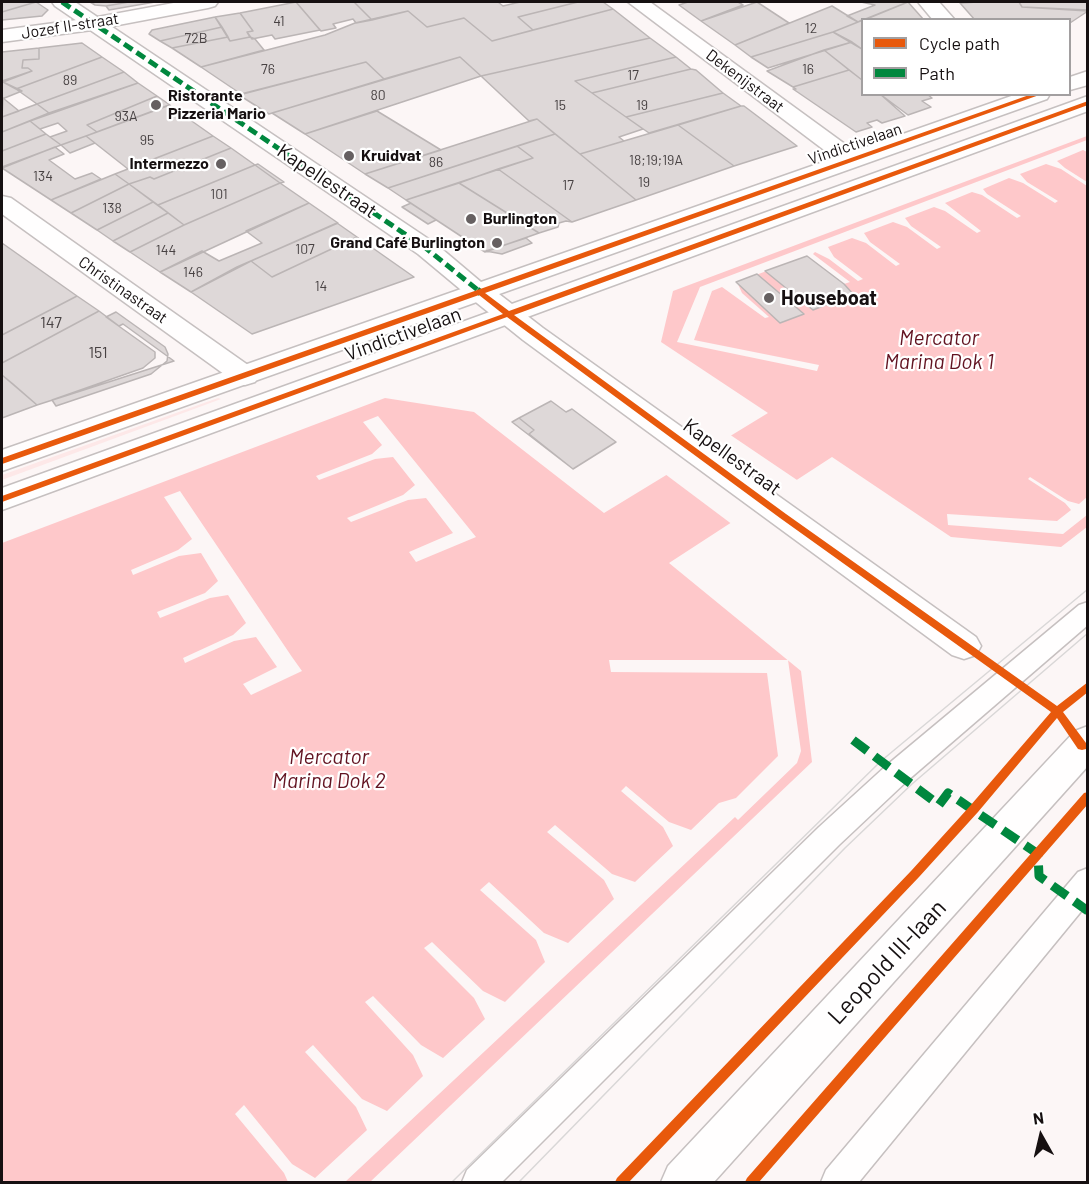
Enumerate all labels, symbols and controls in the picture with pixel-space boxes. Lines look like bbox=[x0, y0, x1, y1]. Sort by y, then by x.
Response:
street label: Jozef II-straat bbox=[20, 9, 120, 43]
house number: 41 bbox=[273, 13, 285, 29]
legend bbox=[861, 18, 1071, 96]
house number: 12 bbox=[805, 20, 817, 36]
house number: 72B bbox=[185, 30, 207, 46]
text: Cycle path bbox=[919, 32, 1000, 54]
street label: Dekenijstraat bbox=[702, 45, 788, 117]
house number: 76 bbox=[261, 61, 275, 77]
house number: 16 bbox=[802, 61, 814, 77]
text: Path bbox=[919, 62, 955, 84]
house number: 17 bbox=[627, 67, 639, 83]
house number: 89 bbox=[63, 72, 77, 88]
place label: Ristorante Pizzeria Mario bbox=[168, 86, 266, 124]
house number: 80 bbox=[370, 87, 386, 103]
house number: 15 bbox=[554, 97, 566, 113]
house number: 19 bbox=[636, 97, 648, 113]
marker: Ristorante Pizzeria Mario bbox=[149, 98, 163, 112]
house number: 93A bbox=[114, 108, 138, 124]
street label: Vindictivelaan bbox=[806, 119, 904, 169]
house number: 95 bbox=[140, 132, 154, 148]
street label: Kapellestraat bbox=[272, 139, 382, 223]
place label: Kruidvat bbox=[361, 146, 421, 166]
marker: Kruidvat bbox=[342, 149, 356, 163]
house number: 18;19;19A bbox=[629, 152, 683, 168]
place label: Intermezzo bbox=[130, 154, 209, 174]
house number: 86 bbox=[429, 154, 443, 170]
marker: Intermezzo bbox=[214, 157, 228, 171]
house number: 134 bbox=[33, 168, 53, 184]
house number: 19 bbox=[638, 174, 650, 190]
house number: 17 bbox=[562, 177, 574, 193]
house number: 101 bbox=[210, 186, 228, 202]
house number: 138 bbox=[102, 200, 122, 216]
place label: Burlington bbox=[483, 209, 557, 229]
marker: Burlington bbox=[464, 212, 478, 226]
place label: Grand Café Burlington bbox=[330, 233, 485, 253]
marker: Grand Café Burlington bbox=[490, 236, 504, 250]
house number: 107 bbox=[295, 241, 315, 257]
house number: 144 bbox=[156, 242, 176, 258]
street label: Christinastraat bbox=[75, 252, 171, 328]
house number: 146 bbox=[183, 264, 203, 280]
house number: 14 bbox=[315, 278, 327, 294]
place label: Houseboat bbox=[781, 286, 877, 310]
marker: Houseboat bbox=[762, 291, 776, 305]
street label: Vindictivelaan bbox=[342, 302, 464, 366]
house number: 147 bbox=[40, 313, 62, 333]
water label: Mercator Marina Dok 1 bbox=[884, 325, 994, 375]
house number: 151 bbox=[89, 343, 107, 363]
street label: Kapellestraat bbox=[678, 413, 786, 501]
water label: Mercator Marina Dok 2 bbox=[272, 744, 386, 794]
street label: Leopold III-laan bbox=[822, 894, 952, 1030]
north arrow bbox=[1011, 1106, 1071, 1166]
text: N bbox=[1032, 1108, 1045, 1128]

